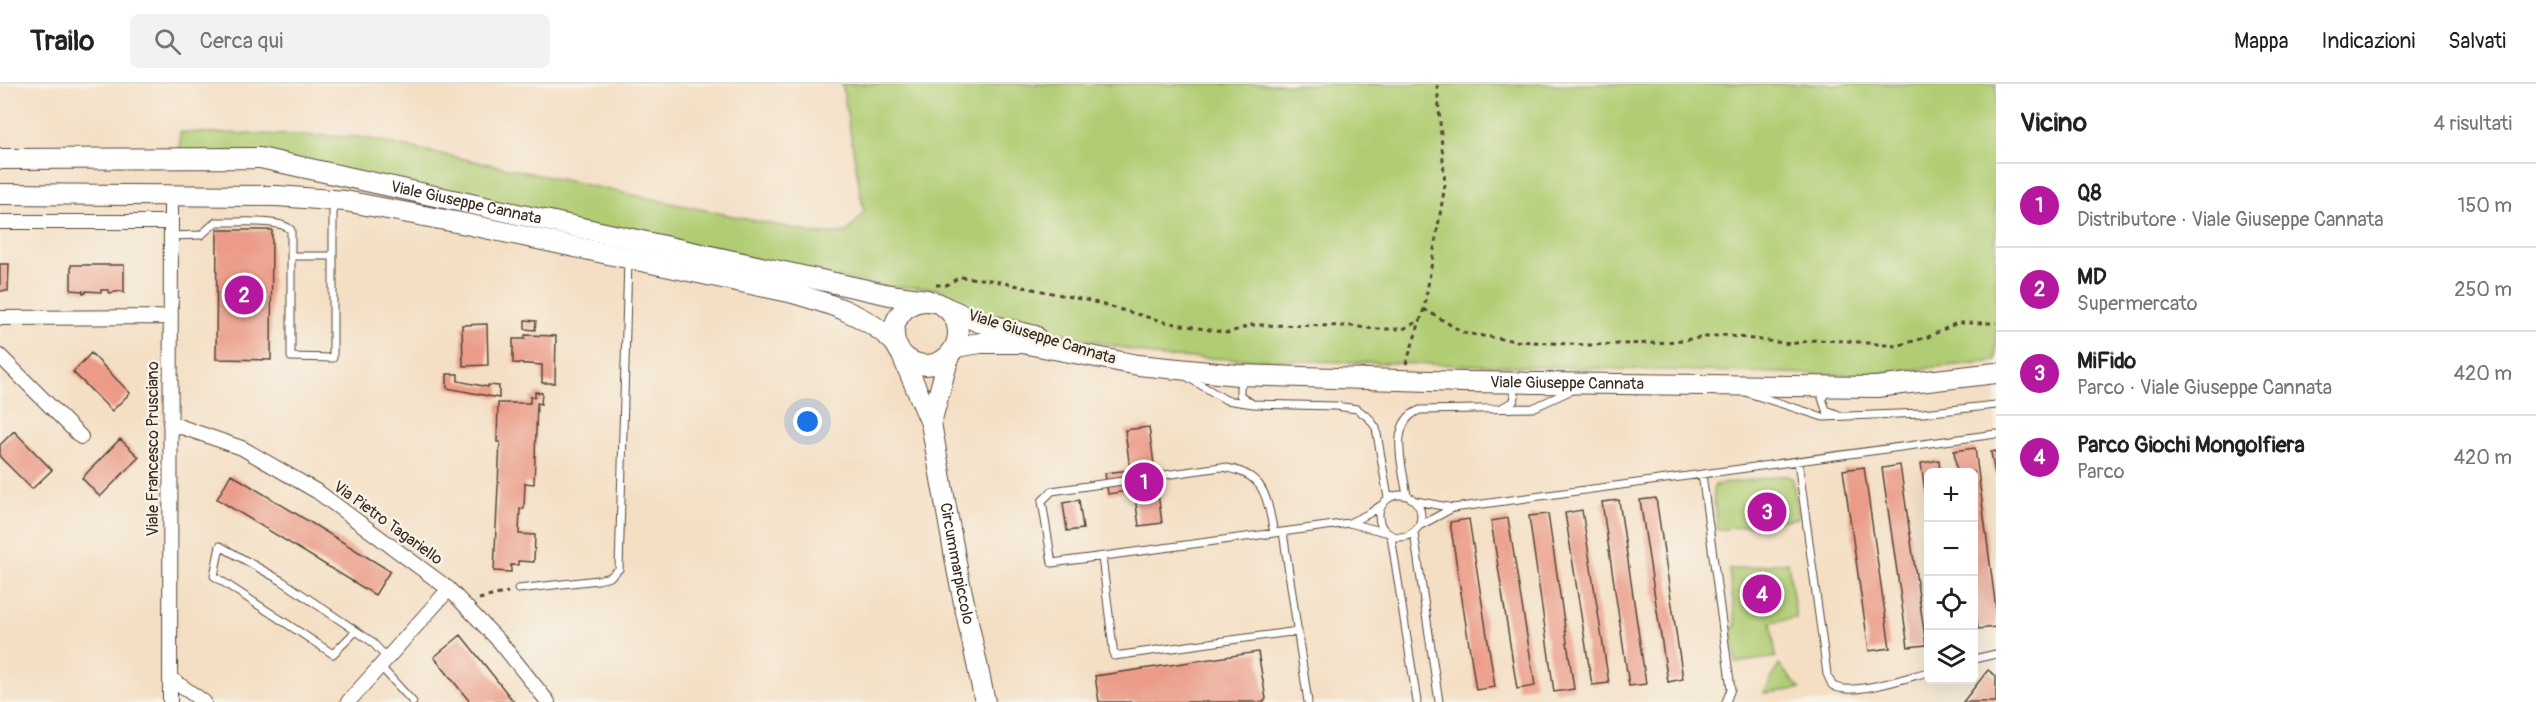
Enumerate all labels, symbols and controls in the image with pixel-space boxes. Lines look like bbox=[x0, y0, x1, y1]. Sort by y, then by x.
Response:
search box bbox=[130, 14, 550, 68]
text: Trailo bbox=[30, 24, 94, 59]
icon: search bbox=[151, 25, 184, 58]
text: Cerca qui bbox=[199, 27, 283, 55]
text: Mappa bbox=[2234, 28, 2289, 55]
text: Indicazioni bbox=[2322, 28, 2415, 55]
text: Salvati bbox=[2448, 28, 2506, 55]
text: Vicino bbox=[2020, 107, 2087, 139]
text: 4 risultati bbox=[2434, 111, 2512, 136]
street label: Viale Giuseppe Cannata bbox=[389, 177, 544, 229]
text: Q8 bbox=[2077, 179, 2102, 207]
text: 1 bbox=[2036, 193, 2043, 218]
text: 150 m bbox=[2458, 193, 2512, 218]
text: Distributore · Viale Giuseppe Cannata bbox=[2077, 207, 2384, 232]
text: MD bbox=[2077, 263, 2107, 291]
pin: 2 bbox=[224, 272, 264, 318]
text: 2 bbox=[2034, 277, 2045, 302]
text: 250 m bbox=[2454, 277, 2512, 302]
text: Supermercato bbox=[2077, 291, 2198, 316]
street label: Viale Giuseppe Cannata bbox=[966, 305, 1118, 369]
text: MiFido bbox=[2077, 347, 2136, 375]
street label: Viale Francesco Prusciano bbox=[143, 361, 163, 537]
text: 3 bbox=[2034, 361, 2045, 386]
text: 420 m bbox=[2453, 361, 2512, 386]
street label: Viale Giuseppe Cannata bbox=[1490, 372, 1644, 394]
text: Parco · Viale Giuseppe Cannata bbox=[2077, 375, 2332, 400]
your location bbox=[793, 407, 822, 436]
text: Parco Giochi Mongolfiera bbox=[2077, 431, 2305, 459]
text: 4 bbox=[2034, 445, 2045, 470]
text: 420 m bbox=[2453, 445, 2512, 470]
text: Parco bbox=[2077, 459, 2125, 484]
pin: 1 bbox=[1124, 460, 1164, 504]
map controls bbox=[1924, 468, 1978, 684]
button: + bbox=[1924, 468, 1978, 522]
street label: Via Pietro Tagariello bbox=[329, 477, 447, 570]
pin: 3 bbox=[1748, 490, 1786, 534]
street label: Circummarpiccolo bbox=[935, 501, 978, 627]
button: − bbox=[1924, 522, 1978, 576]
pin: 4 bbox=[1742, 572, 1782, 616]
button: locate bbox=[1924, 576, 1978, 630]
button: layers bbox=[1924, 630, 1978, 684]

